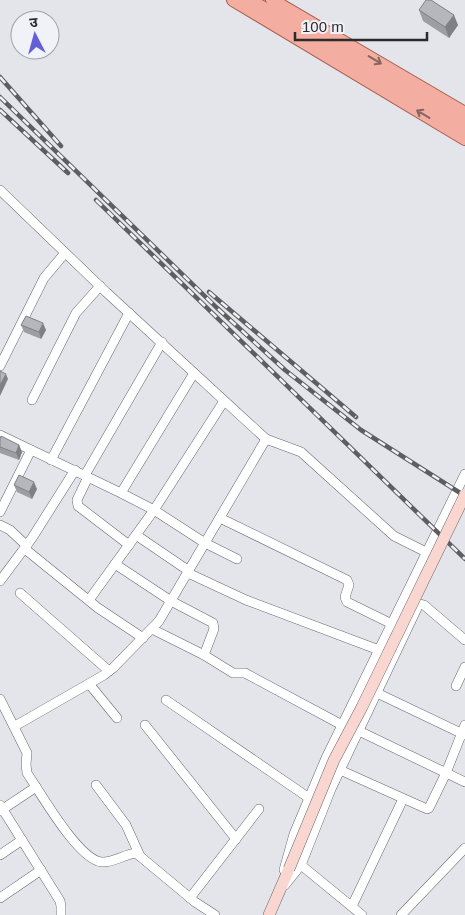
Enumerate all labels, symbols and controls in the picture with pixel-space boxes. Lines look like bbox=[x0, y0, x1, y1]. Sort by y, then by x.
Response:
north arrow bbox=[10, 10, 60, 60]
scale bar bbox=[295, 10, 428, 42]
text: उ bbox=[29, 14, 39, 30]
text: 100 m bbox=[302, 18, 344, 35]
one-way arrow bbox=[367, 55, 381, 65]
one-way arrow bbox=[417, 108, 431, 118]

